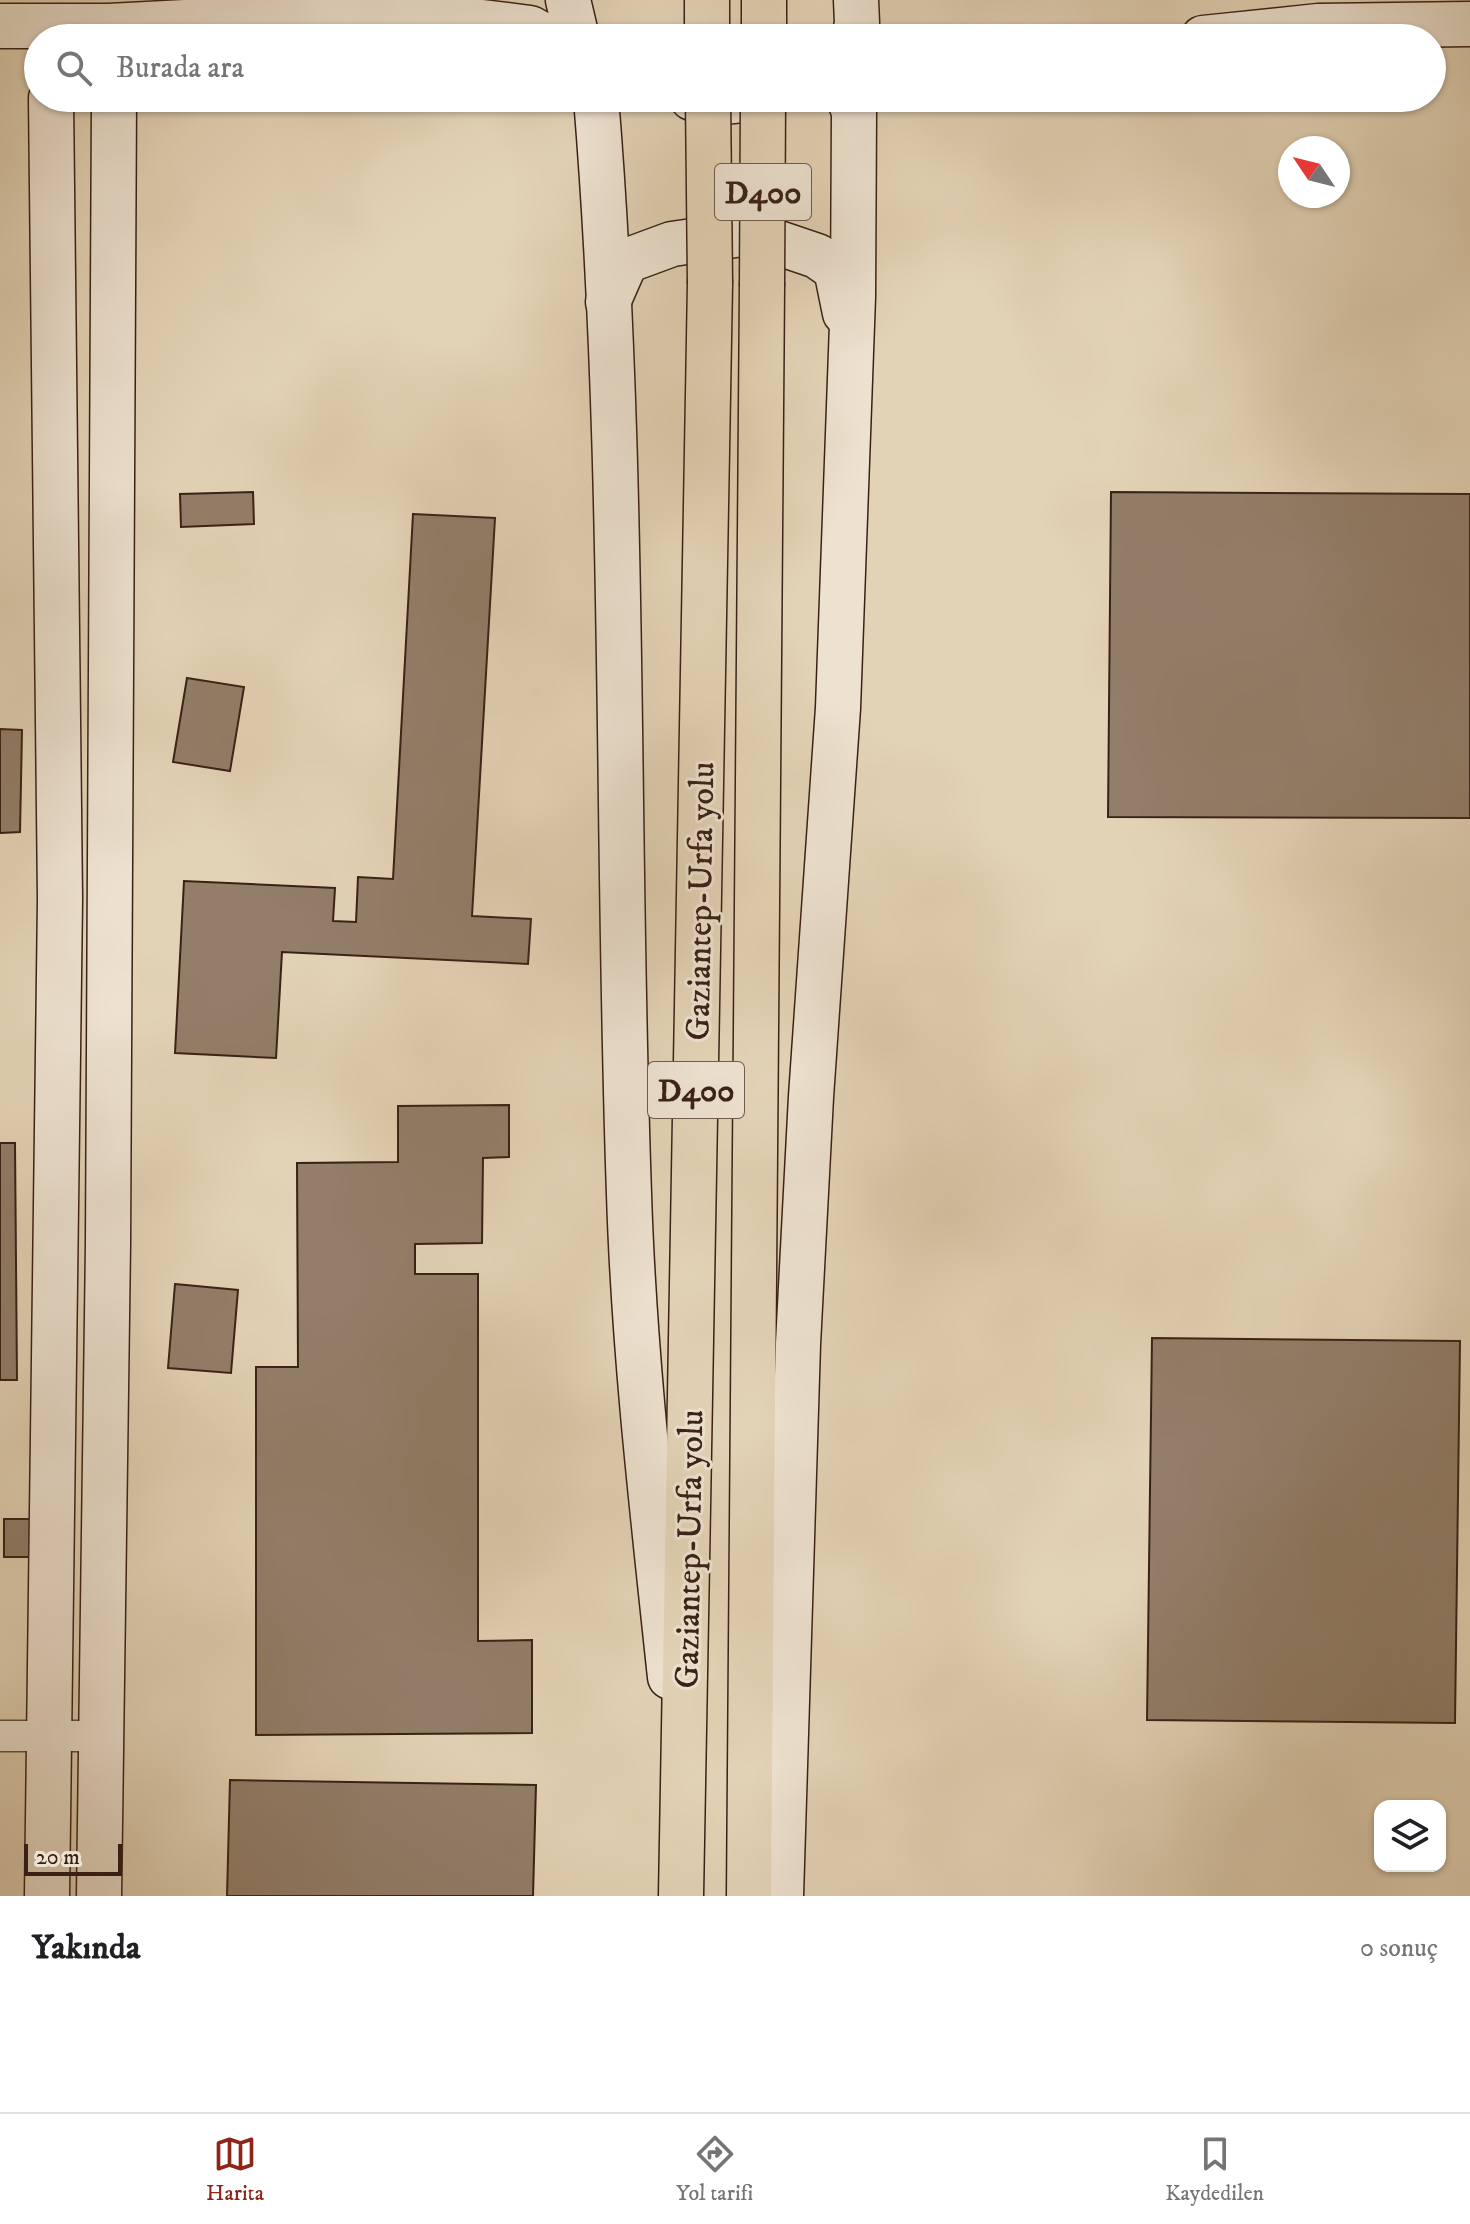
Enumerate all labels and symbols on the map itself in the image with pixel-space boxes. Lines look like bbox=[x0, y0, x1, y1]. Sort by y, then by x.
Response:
north arrow bbox=[1278, 136, 1350, 208]
road number: D400 bbox=[715, 164, 811, 220]
street label: Gaziantep-Urfa yolu bbox=[678, 761, 724, 1041]
road number: D400 bbox=[648, 1062, 744, 1118]
street label: Gaziantep-Urfa yolu bbox=[667, 1409, 713, 1689]
scale bar bbox=[24, 1840, 122, 1876]

